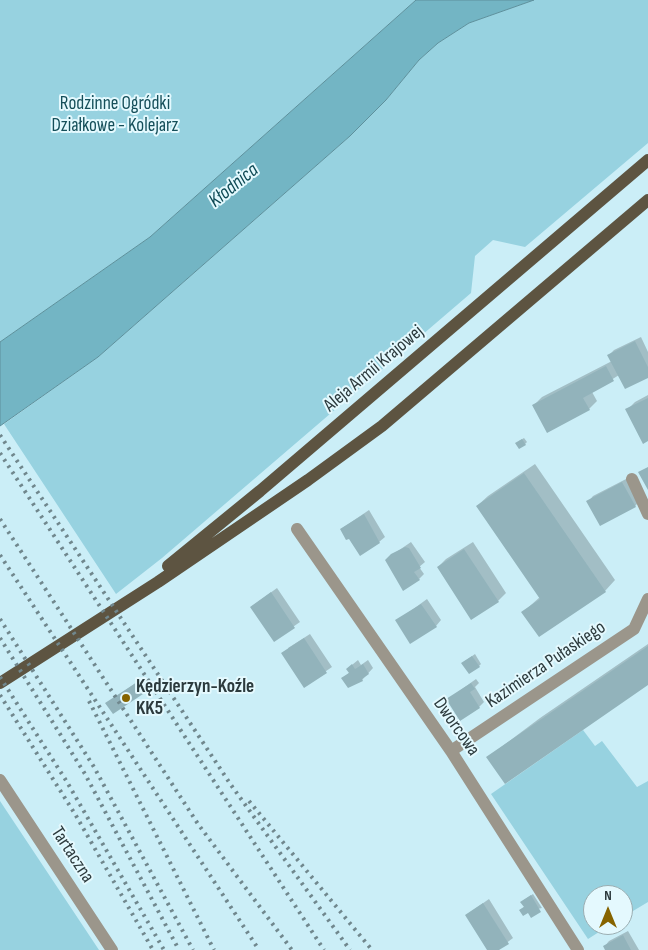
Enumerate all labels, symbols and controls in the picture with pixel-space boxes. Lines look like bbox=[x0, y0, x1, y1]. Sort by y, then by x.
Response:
park label: Rodzinne Ogródki Działkowe - Kolejarz bbox=[52, 93, 178, 137]
water label: Kłodnica bbox=[204, 159, 264, 213]
street label: Aleja Armii Krajowej bbox=[319, 321, 429, 417]
street label: Kazimierza Pułaskiego bbox=[482, 617, 610, 713]
place label: Kędzierzyn-Koźle KK5 bbox=[136, 676, 254, 720]
marker: Kędzierzyn-Koźle KK5 bbox=[120, 692, 132, 704]
street label: Dworcowa bbox=[428, 693, 484, 761]
street label: Tartaczna bbox=[45, 823, 99, 887]
north arrow bbox=[583, 885, 633, 935]
text: N bbox=[604, 887, 612, 904]

